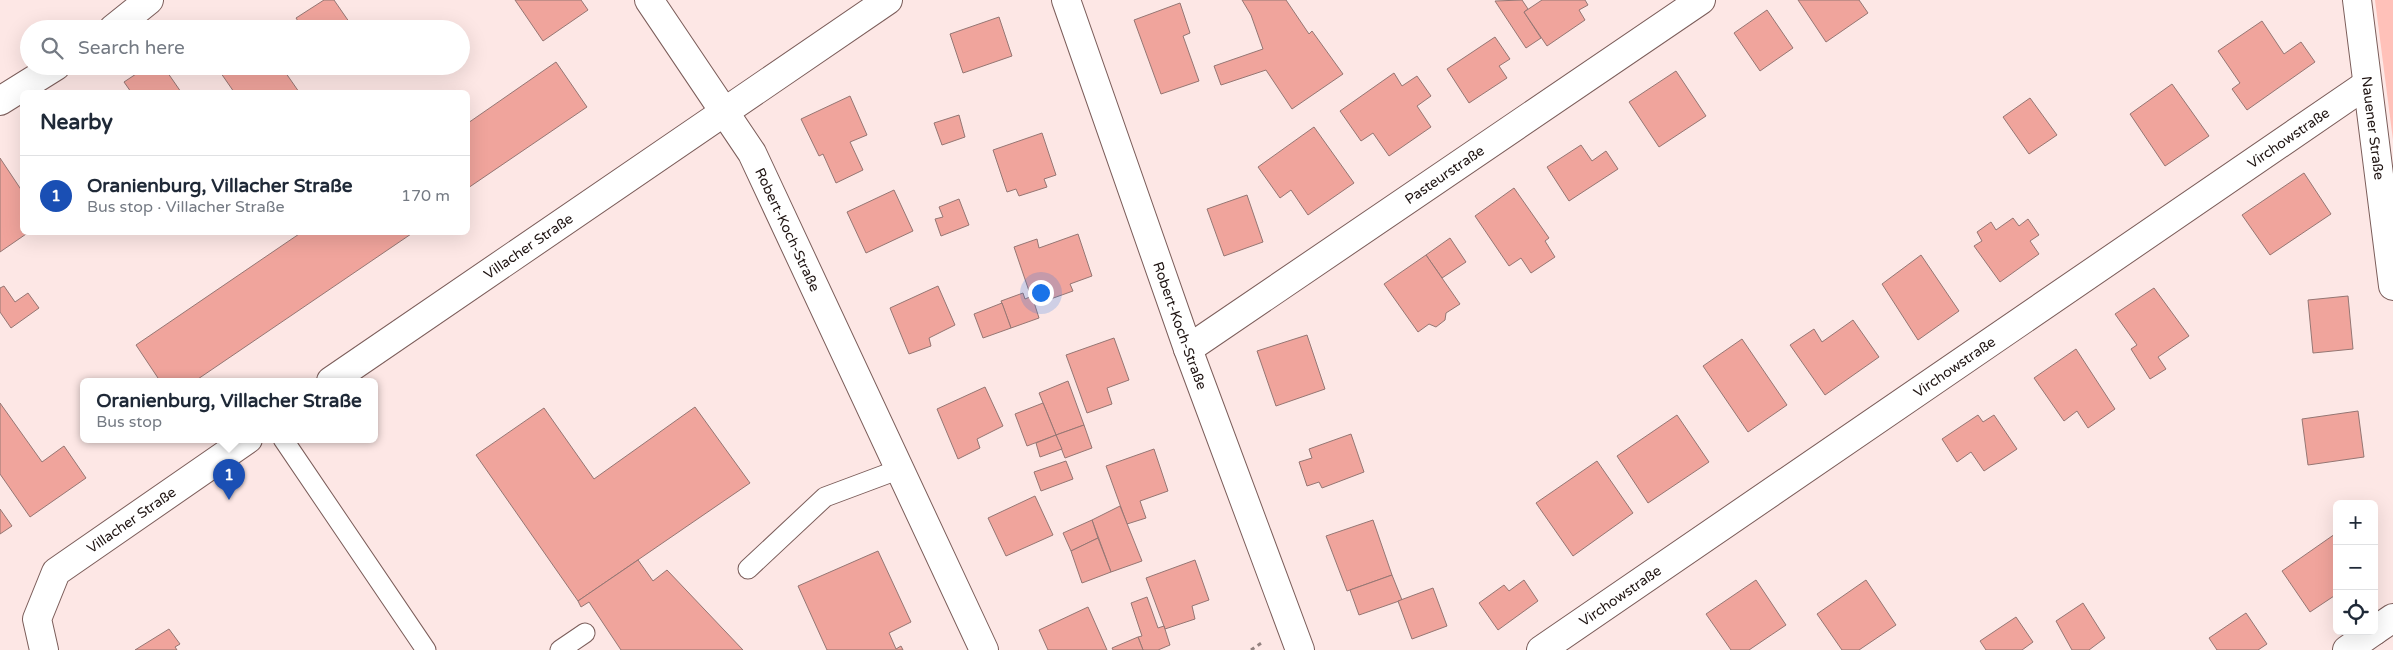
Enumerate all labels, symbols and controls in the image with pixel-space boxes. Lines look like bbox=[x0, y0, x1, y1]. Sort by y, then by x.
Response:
search box bbox=[20, 20, 470, 75]
icon: search bbox=[38, 34, 66, 62]
text: Search here bbox=[78, 37, 185, 59]
street label: Nauener Straße bbox=[2358, 75, 2388, 181]
street label: Virchowstraße bbox=[2244, 104, 2333, 172]
text: Nearby bbox=[40, 110, 113, 135]
street label: Pasteurstraße bbox=[1401, 142, 1487, 208]
street label: Robert-Koch-Straße bbox=[752, 165, 824, 294]
text: Oranienburg, Villacher Straße bbox=[87, 175, 353, 197]
text: 1 bbox=[51, 186, 61, 206]
text: 170 m bbox=[401, 186, 450, 206]
text: Bus stop · Villacher Straße bbox=[87, 197, 285, 217]
street label: Villacher Straße bbox=[480, 210, 576, 283]
street label: Robert-Koch-Straße bbox=[1150, 259, 1211, 392]
your location bbox=[1028, 280, 1054, 306]
street label: Virchowstraße bbox=[1910, 333, 1999, 401]
popup bbox=[80, 378, 378, 443]
text: Oranienburg, Villacher Straße bbox=[96, 390, 362, 412]
text: Bus stop bbox=[96, 412, 162, 432]
pin: 1 bbox=[213, 459, 245, 500]
street label: Villacher Straße bbox=[84, 483, 179, 557]
map controls bbox=[2333, 500, 2378, 635]
button: + bbox=[2333, 500, 2378, 545]
button: − bbox=[2333, 545, 2378, 590]
street label: Virchowstraße bbox=[1576, 562, 1664, 630]
button: locate bbox=[2333, 590, 2378, 635]

